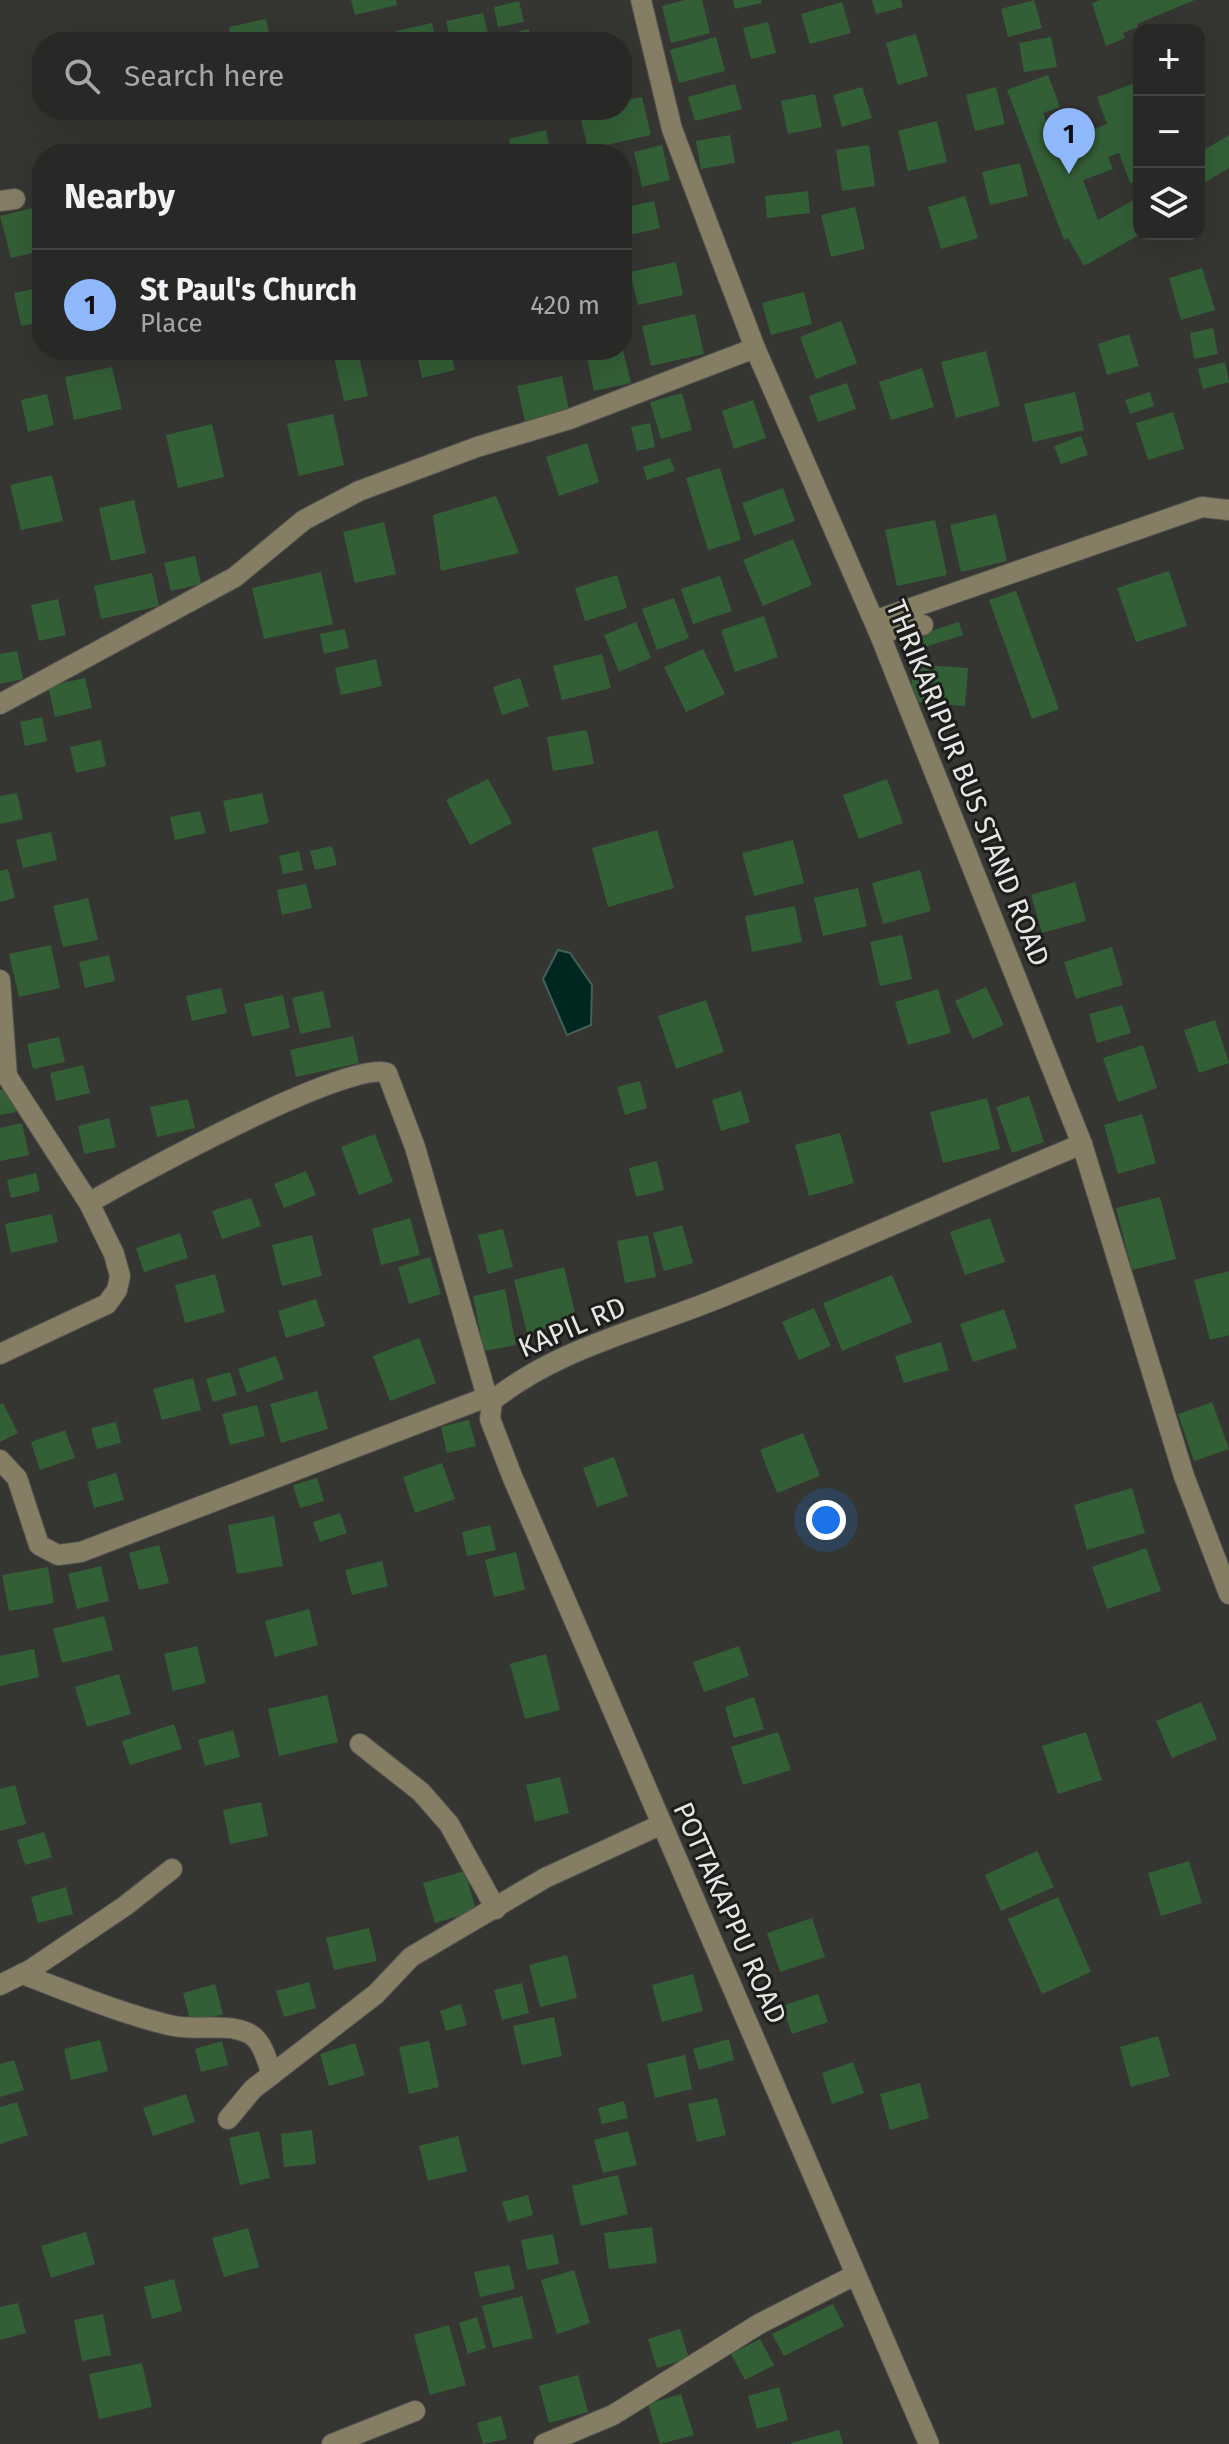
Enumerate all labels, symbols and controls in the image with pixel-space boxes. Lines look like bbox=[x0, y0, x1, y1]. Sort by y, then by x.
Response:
map controls bbox=[1133, 24, 1205, 240]
button: + bbox=[1133, 24, 1205, 96]
search box bbox=[32, 32, 632, 120]
icon: search bbox=[60, 54, 104, 98]
text: Search here bbox=[124, 58, 284, 94]
button: − bbox=[1133, 96, 1205, 168]
pin: 1 bbox=[1043, 108, 1095, 174]
button: layers bbox=[1133, 168, 1205, 240]
text: Nearby bbox=[64, 176, 175, 217]
text: St Paul's Church bbox=[140, 272, 357, 308]
text: 1 bbox=[84, 290, 96, 321]
text: 420 m bbox=[530, 290, 600, 321]
text: Place bbox=[140, 308, 203, 339]
street label: THRIKARIPUR BUS STAND ROAD bbox=[879, 595, 1057, 971]
street label: KAPIL RD bbox=[513, 1290, 631, 1364]
your location bbox=[806, 1500, 846, 1540]
street label: POTTAKAPPU ROAD bbox=[666, 1797, 794, 2029]

